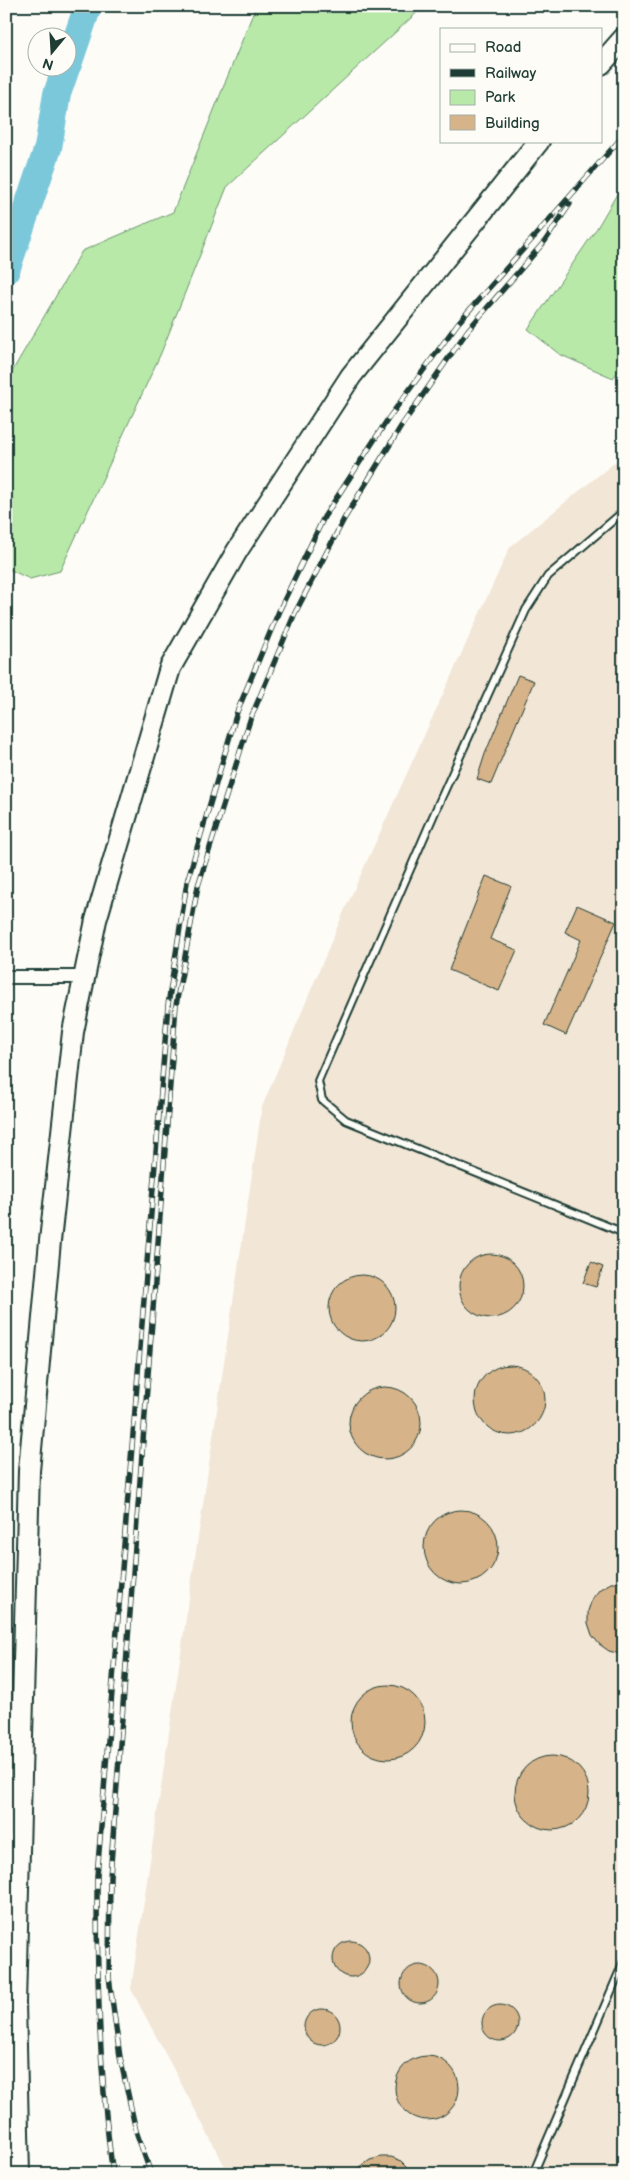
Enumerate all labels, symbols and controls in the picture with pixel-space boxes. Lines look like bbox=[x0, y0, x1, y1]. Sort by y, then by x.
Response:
north arrow bbox=[28, 28, 78, 78]
legend bbox=[440, 28, 602, 142]
text: Road bbox=[485, 38, 521, 57]
text: N bbox=[41, 54, 56, 74]
text: Railway bbox=[485, 64, 536, 83]
text: Park bbox=[485, 88, 516, 107]
text: Building bbox=[485, 114, 540, 133]

